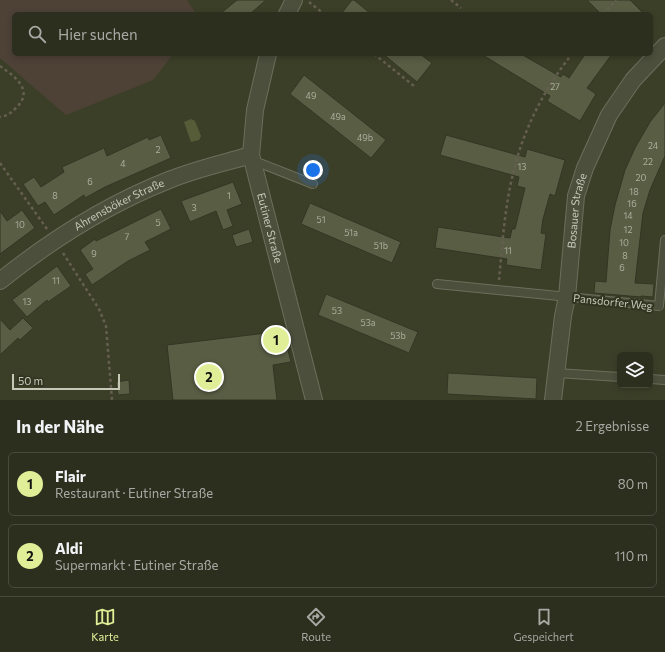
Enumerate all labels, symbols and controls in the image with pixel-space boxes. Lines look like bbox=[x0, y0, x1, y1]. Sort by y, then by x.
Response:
search box bbox=[12, 12, 653, 56]
icon: search bbox=[26, 23, 48, 45]
text: Hier suchen bbox=[58, 25, 138, 43]
house number: 27 bbox=[550, 81, 560, 92]
house number: 49 bbox=[306, 90, 316, 101]
house number: 49a bbox=[330, 111, 346, 122]
house number: 49b bbox=[357, 132, 373, 143]
house number: 24 bbox=[648, 140, 659, 151]
house number: 2 bbox=[156, 144, 161, 155]
house number: 22 bbox=[643, 156, 653, 167]
house number: 4 bbox=[120, 158, 126, 169]
your location bbox=[303, 160, 323, 180]
house number: 13 bbox=[518, 161, 526, 172]
street label: Bosauer Straße bbox=[564, 171, 589, 249]
house number: 20 bbox=[636, 172, 647, 183]
street label: Ahrensböker Straße bbox=[71, 176, 166, 233]
house number: 6 bbox=[87, 176, 93, 187]
house number: 18 bbox=[629, 186, 639, 197]
house number: 8 bbox=[52, 190, 58, 201]
house number: 1 bbox=[227, 190, 231, 201]
street label: Eutiner Straße bbox=[255, 191, 286, 265]
house number: 16 bbox=[627, 198, 637, 209]
house number: 3 bbox=[191, 202, 197, 213]
house number: 14 bbox=[623, 210, 633, 221]
house number: 51 bbox=[316, 214, 326, 225]
house number: 5 bbox=[155, 217, 161, 228]
house number: 10 bbox=[15, 219, 25, 230]
house number: 12 bbox=[624, 224, 632, 235]
house number: 51a bbox=[344, 227, 358, 238]
house number: 7 bbox=[125, 231, 130, 242]
house number: 10 bbox=[619, 237, 629, 248]
house number: 51b bbox=[374, 240, 388, 251]
house number: 11 bbox=[504, 245, 512, 256]
house number: 9 bbox=[91, 248, 97, 259]
house number: 8 bbox=[622, 250, 628, 261]
house number: 6 bbox=[619, 262, 625, 273]
house number: 11 bbox=[52, 275, 60, 286]
street label: Pansdorfer Weg bbox=[573, 291, 653, 312]
house number: 13 bbox=[23, 296, 31, 307]
house number: 53 bbox=[332, 305, 342, 316]
house number: 53a bbox=[360, 317, 376, 328]
pin: 1 bbox=[263, 325, 289, 355]
house number: 53b bbox=[390, 330, 406, 341]
map controls bbox=[617, 352, 653, 388]
button: layers bbox=[617, 352, 653, 388]
pin: 2 bbox=[196, 362, 222, 392]
scale bar bbox=[12, 372, 120, 391]
text: 50 m bbox=[18, 374, 43, 387]
text: In der Nähe bbox=[16, 416, 104, 437]
text: 2 Ergebnisse bbox=[575, 418, 649, 434]
text: Flair bbox=[55, 467, 86, 485]
text: 1 bbox=[27, 476, 33, 492]
text: 80 m bbox=[618, 476, 648, 492]
text: Restaurant · Eutiner Straße bbox=[55, 485, 213, 501]
text: Aldi bbox=[55, 539, 83, 557]
text: 2 bbox=[26, 548, 34, 564]
text: 110 m bbox=[615, 548, 648, 564]
text: Supermarkt · Eutiner Straße bbox=[55, 557, 218, 573]
tab: Karte bbox=[91, 606, 119, 643]
tab: Route bbox=[301, 606, 331, 643]
tab: Gespeichert bbox=[513, 606, 574, 643]

